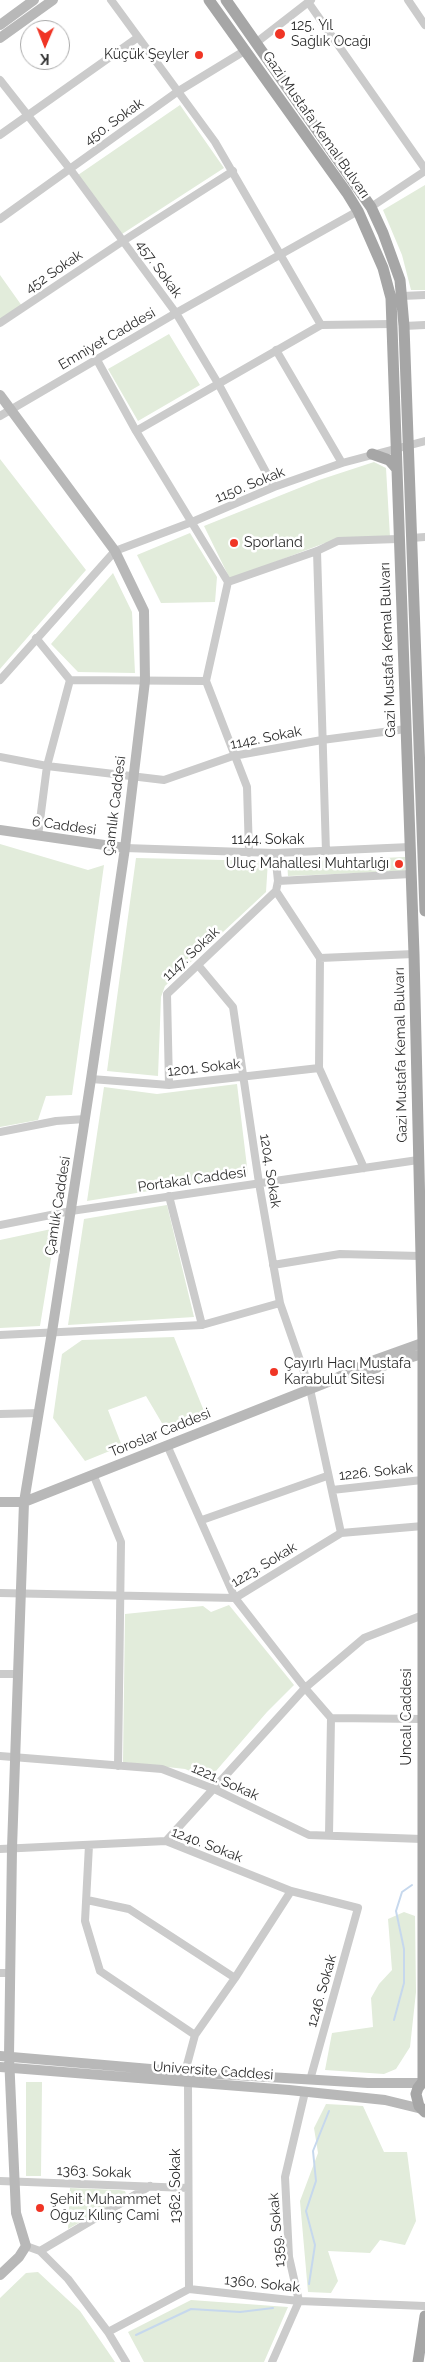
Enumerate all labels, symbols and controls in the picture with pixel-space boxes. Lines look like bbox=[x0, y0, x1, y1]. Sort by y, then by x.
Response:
place label: 125. Yıl Sağlık Ocağı bbox=[291, 18, 371, 50]
north arrow bbox=[20, 20, 70, 70]
marker: 125. Yıl Sağlık Ocağı bbox=[273, 27, 287, 41]
place label: Küçük Şeyler bbox=[104, 47, 189, 63]
street label: Gazi Mustafa Kemal Bulvarı bbox=[259, 48, 373, 202]
marker: Küçük Şeyler bbox=[193, 49, 205, 61]
text: K bbox=[40, 51, 50, 67]
street label: 450. Sokak bbox=[81, 95, 147, 149]
street label: 457. Sokak bbox=[132, 237, 186, 301]
street label: 452 Sokak bbox=[22, 247, 86, 297]
street label: Emniyet Caddesi bbox=[56, 304, 158, 374]
street label: 1150. Sokak bbox=[213, 463, 287, 507]
place label: Sporland bbox=[244, 535, 303, 551]
marker: Sporland bbox=[228, 537, 240, 549]
street label: Gazi Mustafa Kemal Bulvarı bbox=[377, 562, 399, 738]
street label: 1142. Sokak bbox=[229, 723, 303, 753]
street label: Çamlık Caddesi bbox=[101, 755, 129, 857]
street label: 6 Caddesi bbox=[31, 813, 97, 839]
street label: 1144. Sokak bbox=[232, 832, 304, 848]
place label: Uluç Mahallesi Muhtarlığı bbox=[226, 856, 389, 872]
marker: Uluç Mahallesi Muhtarlığı bbox=[393, 858, 405, 870]
street label: 1147. Sokak bbox=[159, 923, 223, 985]
street label: Gazi Mustafa Kemal Bulvarı bbox=[391, 967, 411, 1143]
street label: 1201. Sokak bbox=[167, 1056, 241, 1080]
street label: 1204. Sokak bbox=[256, 1133, 284, 1209]
street label: Çamlık Caddesi bbox=[42, 1155, 74, 1257]
street label: Portakal Caddesi bbox=[137, 1164, 247, 1196]
place label: Çayırlı Hacı Mustafa Karabulut Sitesi bbox=[284, 1356, 411, 1388]
marker: Çayırlı Hacı Mustafa Karabulut Sitesi bbox=[268, 1366, 280, 1378]
street label: Toroslar Caddesi bbox=[107, 1405, 213, 1461]
street label: 1226. Sokak bbox=[338, 1460, 414, 1484]
street label: 1223. Sokak bbox=[228, 1539, 300, 1591]
street label: Uncalı Caddesi bbox=[399, 1668, 415, 1766]
street label: 1221. Sokak bbox=[189, 1760, 261, 1804]
street label: 1240. Sokak bbox=[169, 1824, 245, 1866]
street label: 1246. Sokak bbox=[304, 1953, 340, 2029]
street label: Universite Caddesi bbox=[152, 2058, 274, 2084]
street label: 1362. Sokak bbox=[168, 2149, 184, 2223]
street label: 1363. Sokak bbox=[56, 2162, 132, 2182]
place label: Şehit Muhammet Oğuz Kılınç Cami bbox=[50, 2192, 161, 2224]
street label: 1359. Sokak bbox=[265, 2192, 289, 2268]
marker: Şehit Muhammet Oğuz Kılınç Cami bbox=[34, 2202, 46, 2214]
street label: 1360. Sokak bbox=[223, 2272, 301, 2296]

